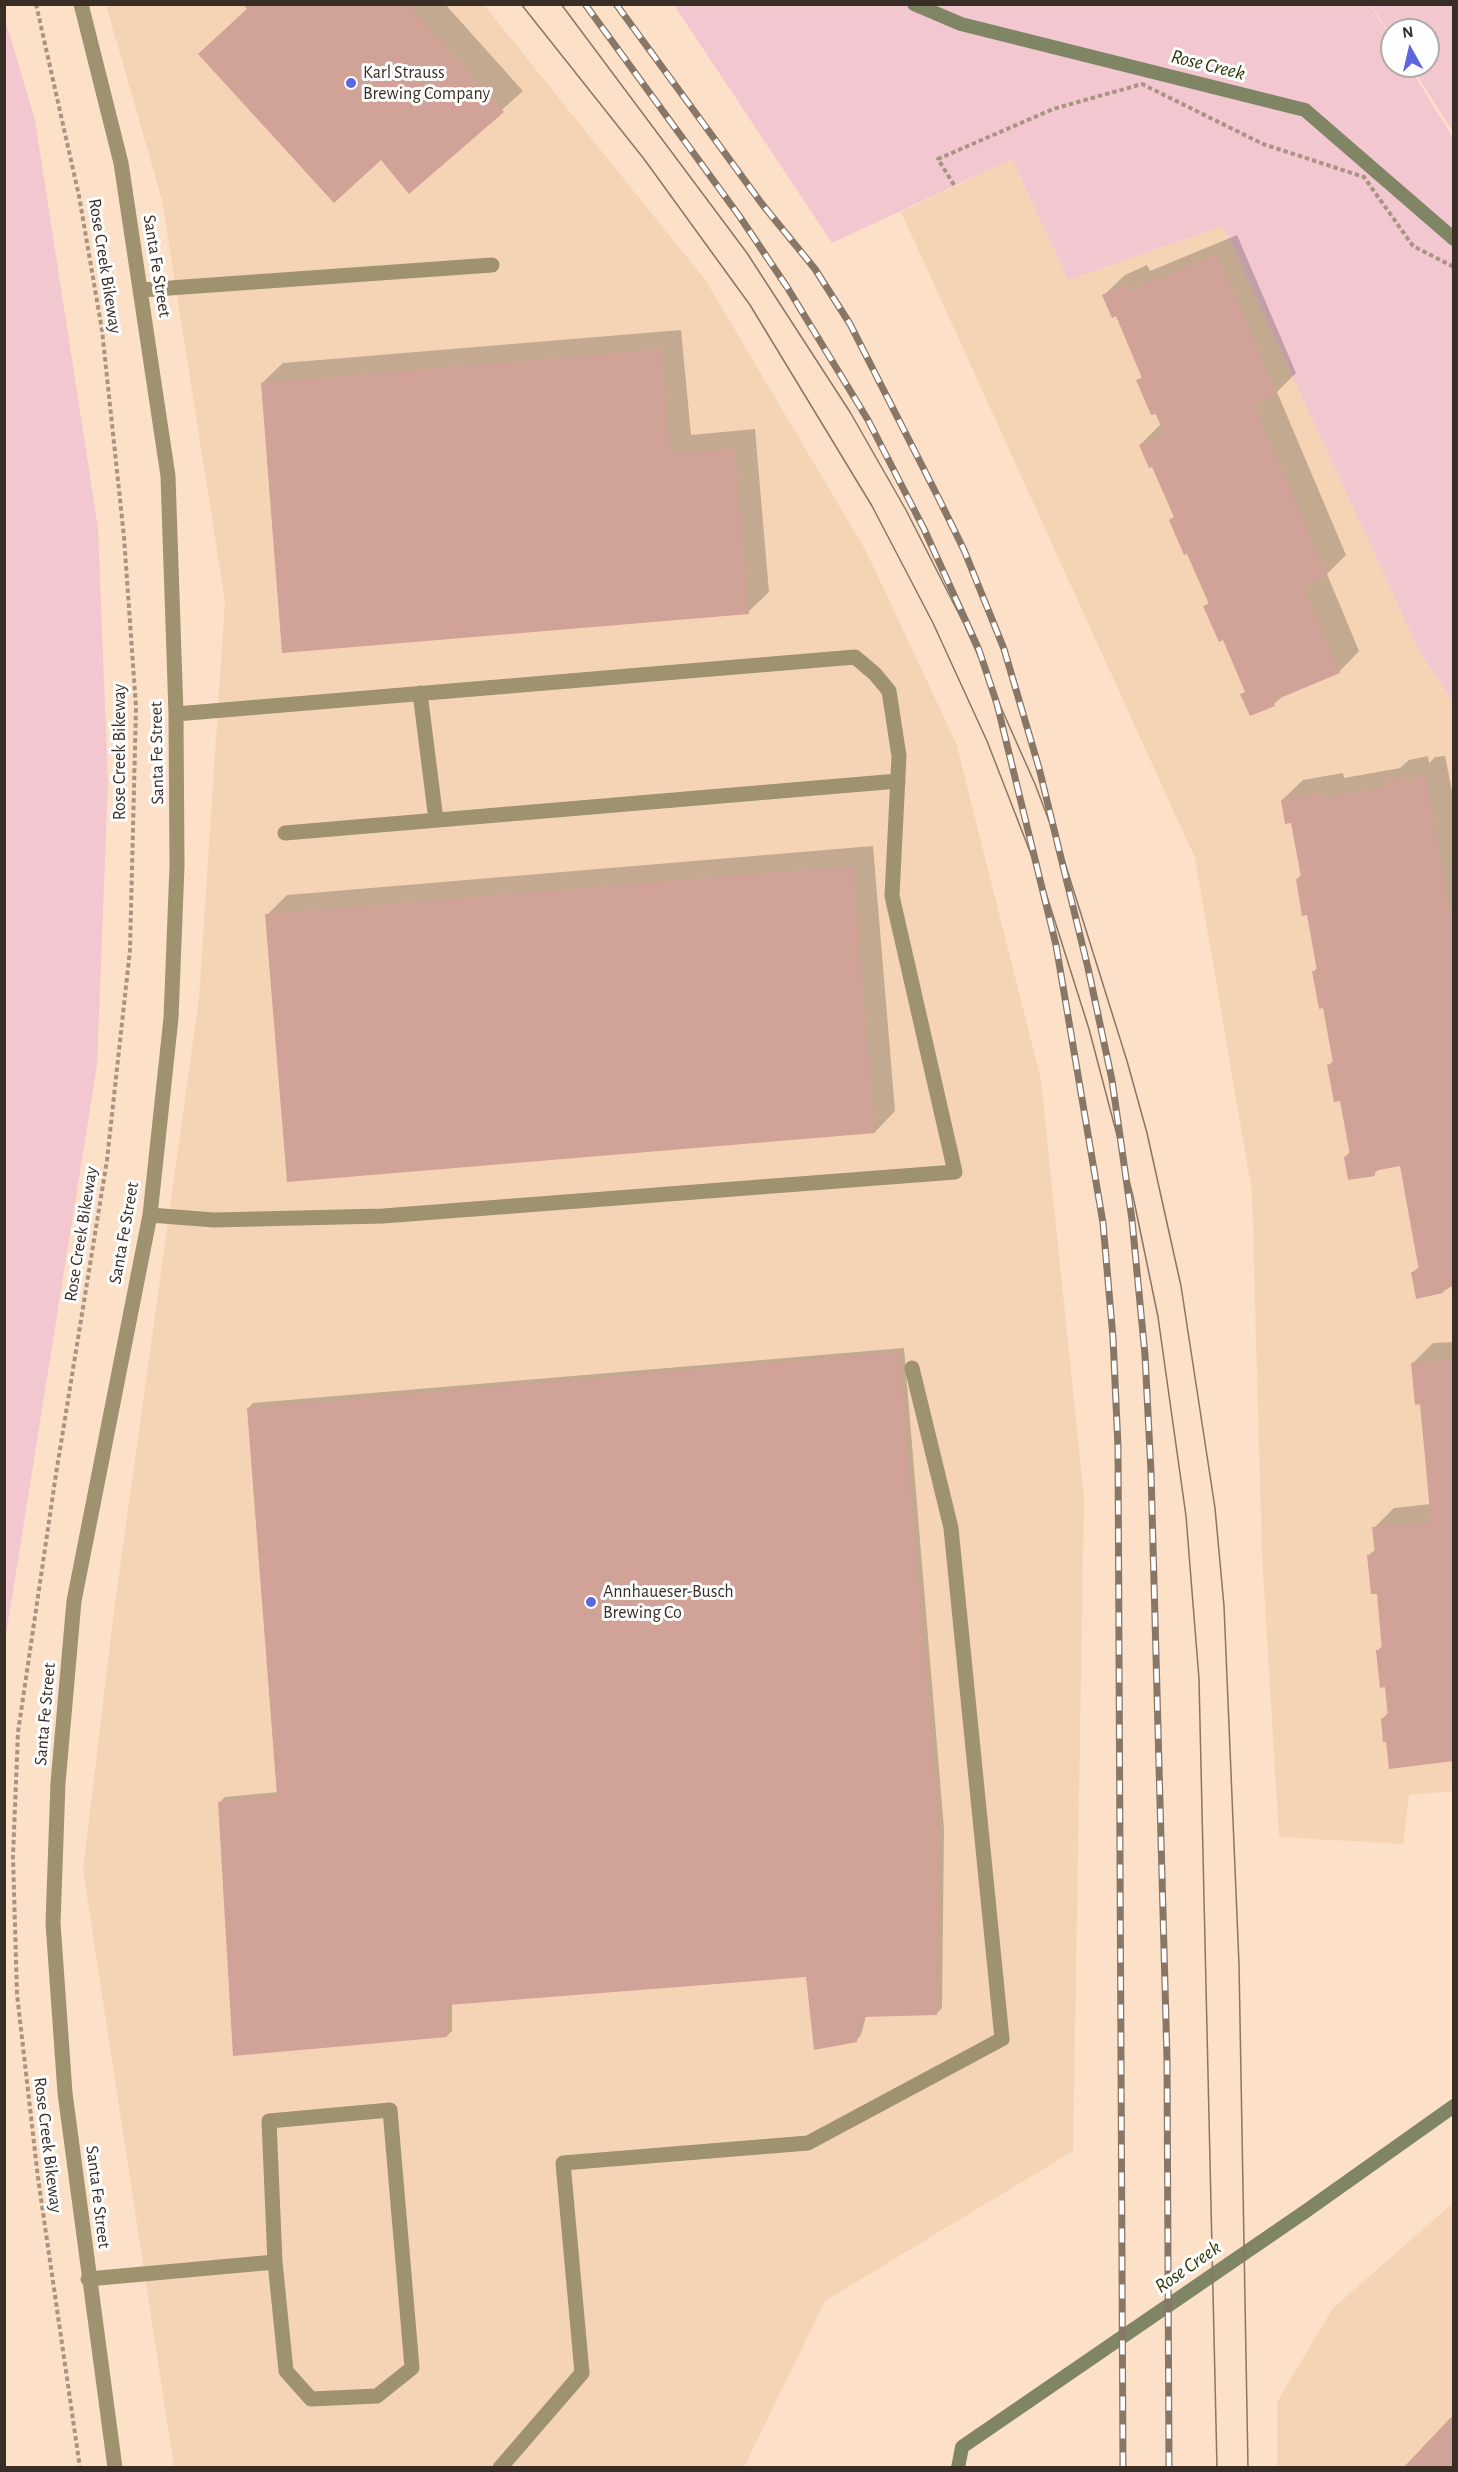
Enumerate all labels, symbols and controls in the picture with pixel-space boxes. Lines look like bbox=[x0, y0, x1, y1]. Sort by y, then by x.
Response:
north arrow bbox=[1380, 18, 1440, 78]
text: N bbox=[1401, 23, 1414, 41]
water label: Rose Creek bbox=[1169, 44, 1247, 86]
place label: Karl Strauss Brewing Company bbox=[363, 62, 490, 104]
marker: Karl Strauss Brewing Company bbox=[344, 76, 358, 90]
street label: Rose Creek Bikeway bbox=[84, 197, 126, 335]
street label: Santa Fe Street bbox=[138, 213, 176, 319]
street label: Rose Creek Bikeway bbox=[109, 684, 131, 820]
street label: Santa Fe Street bbox=[145, 701, 169, 805]
street label: Rose Creek Bikeway bbox=[60, 1165, 102, 1303]
street label: Santa Fe Street bbox=[104, 1180, 144, 1286]
place label: Annhaueser-Busch Brewing Co bbox=[603, 1581, 734, 1624]
marker: Annhaueser-Busch Brewing Co bbox=[584, 1595, 598, 1609]
street label: Santa Fe Street bbox=[30, 1662, 60, 1766]
street label: Rose Creek Bikeway bbox=[29, 2076, 67, 2214]
street label: Santa Fe Street bbox=[81, 2144, 115, 2250]
water label: Rose Creek bbox=[1150, 2236, 1226, 2298]

